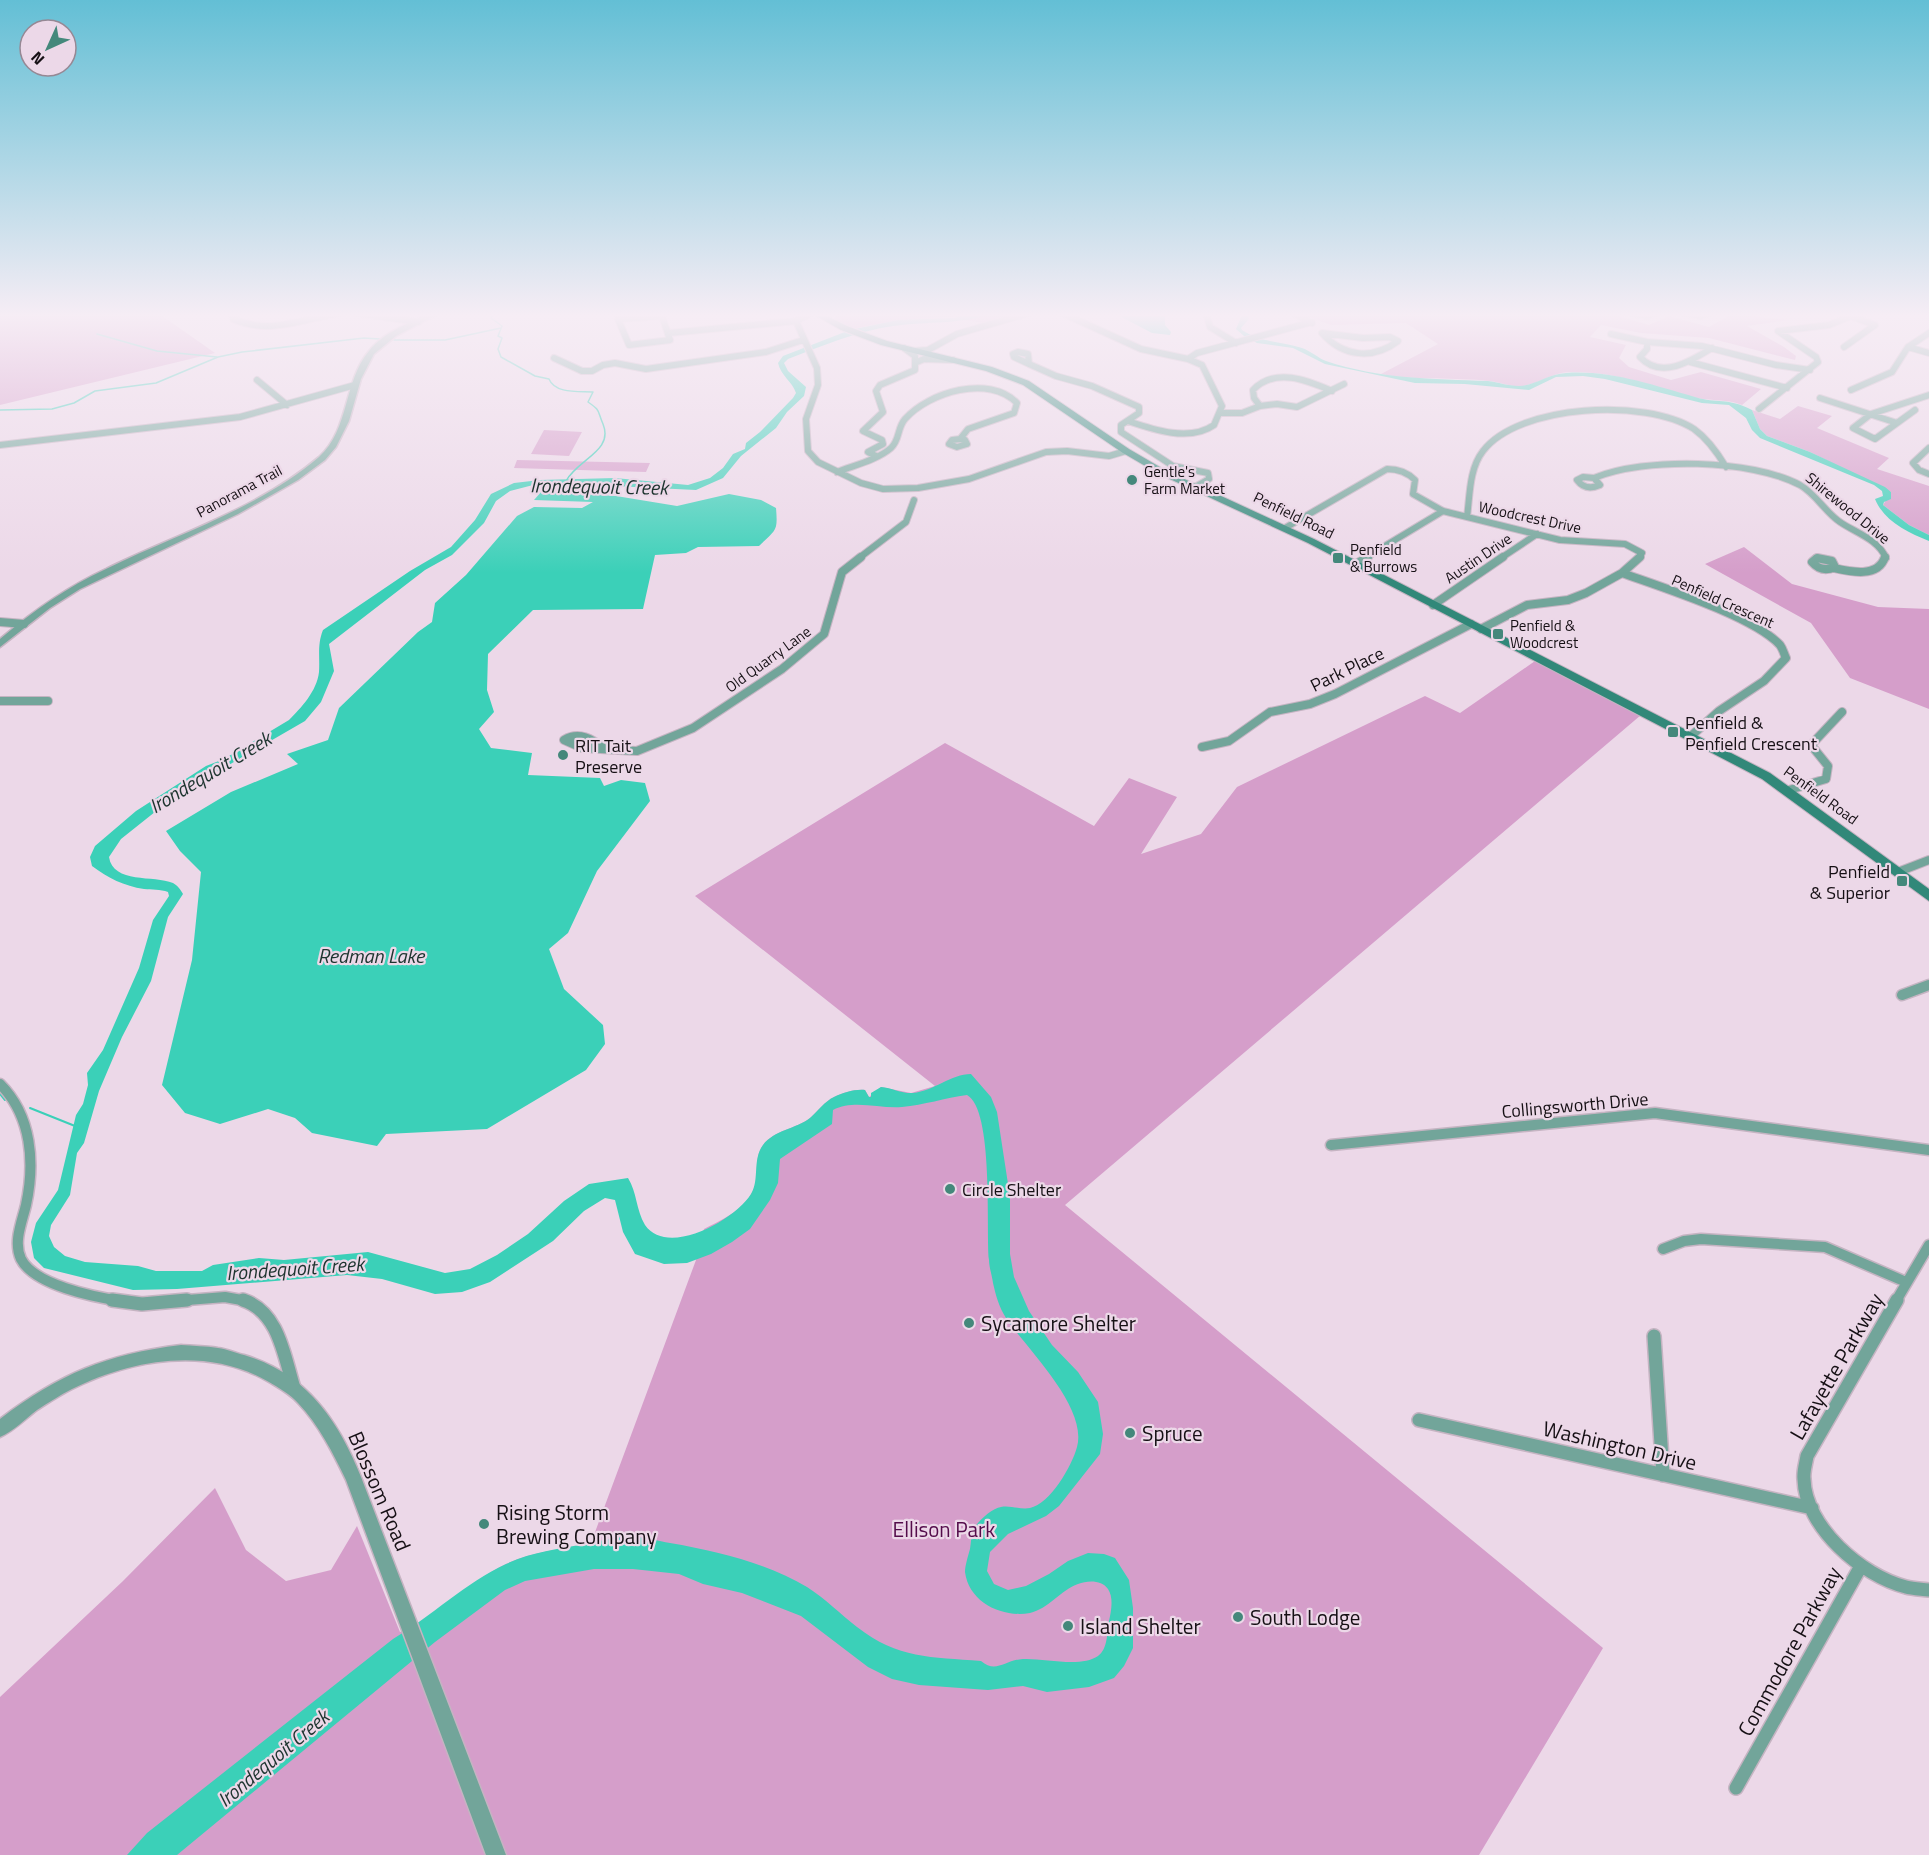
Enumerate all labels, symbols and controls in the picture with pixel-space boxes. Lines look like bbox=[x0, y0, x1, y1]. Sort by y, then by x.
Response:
north arrow bbox=[18, 18, 78, 78]
text: N bbox=[25, 46, 50, 71]
street label: Panorama Trail bbox=[192, 459, 286, 523]
place label: Gentle's Farm Market bbox=[1144, 460, 1226, 500]
street label: Shirewood Drive bbox=[1801, 467, 1895, 549]
water label: Irondequoit Creek bbox=[530, 469, 670, 503]
marker: Gentle's Farm Market bbox=[1125, 473, 1139, 487]
street label: Penfield Road bbox=[1250, 485, 1338, 545]
street label: Woodcrest Drive bbox=[1477, 495, 1583, 539]
street label: Austin Drive bbox=[1440, 527, 1516, 589]
place label: Penfield & Burrows bbox=[1350, 538, 1417, 578]
marker: Penfield & Burrows bbox=[1331, 551, 1345, 565]
street label: Penfield Crescent bbox=[1668, 568, 1779, 634]
place label: Penfield & Woodcrest bbox=[1510, 614, 1579, 654]
street label: Old Quarry Lane bbox=[720, 620, 816, 698]
marker: Penfield & Woodcrest bbox=[1491, 627, 1505, 641]
street label: Park Place bbox=[1306, 640, 1388, 698]
place label: Penfield & Penfield Crescent bbox=[1685, 709, 1818, 757]
water label: Irondequoit Creek bbox=[143, 722, 279, 821]
marker: Penfield & Penfield Crescent bbox=[1666, 725, 1680, 739]
place label: RIT Tait Preserve bbox=[575, 732, 642, 780]
marker: RIT Tait Preserve bbox=[556, 748, 570, 762]
street label: Penfield Road bbox=[1779, 760, 1863, 830]
place label: Penfield & Superior bbox=[1810, 858, 1890, 906]
marker: Penfield & Superior bbox=[1895, 874, 1909, 888]
water label: Redman Lake bbox=[318, 940, 426, 971]
street label: Collingsworth Drive bbox=[1500, 1085, 1650, 1125]
place label: Circle Shelter bbox=[962, 1176, 1061, 1203]
marker: Circle Shelter bbox=[943, 1182, 957, 1196]
water label: Irondequoit Creek bbox=[225, 1248, 367, 1288]
street label: Lafayette Parkway bbox=[1781, 1287, 1891, 1445]
place label: Sycamore Shelter bbox=[981, 1307, 1136, 1339]
marker: Sycamore Shelter bbox=[962, 1316, 976, 1330]
street label: Washington Drive bbox=[1540, 1412, 1700, 1478]
place label: Spruce bbox=[1142, 1417, 1203, 1449]
street label: Blossom Road bbox=[340, 1426, 420, 1556]
marker: Spruce bbox=[1123, 1426, 1137, 1440]
place label: Rising Storm Brewing Company bbox=[496, 1496, 657, 1552]
park label: Ellison Park bbox=[893, 1513, 995, 1545]
marker: Rising Storm Brewing Company bbox=[477, 1517, 491, 1531]
street label: Commodore Parkway bbox=[1729, 1560, 1849, 1742]
place label: South Lodge bbox=[1250, 1601, 1360, 1633]
place label: Island Shelter bbox=[1080, 1610, 1201, 1642]
marker: South Lodge bbox=[1231, 1610, 1245, 1624]
marker: Island Shelter bbox=[1061, 1619, 1075, 1633]
water label: Irondequoit Creek bbox=[210, 1700, 337, 1814]

